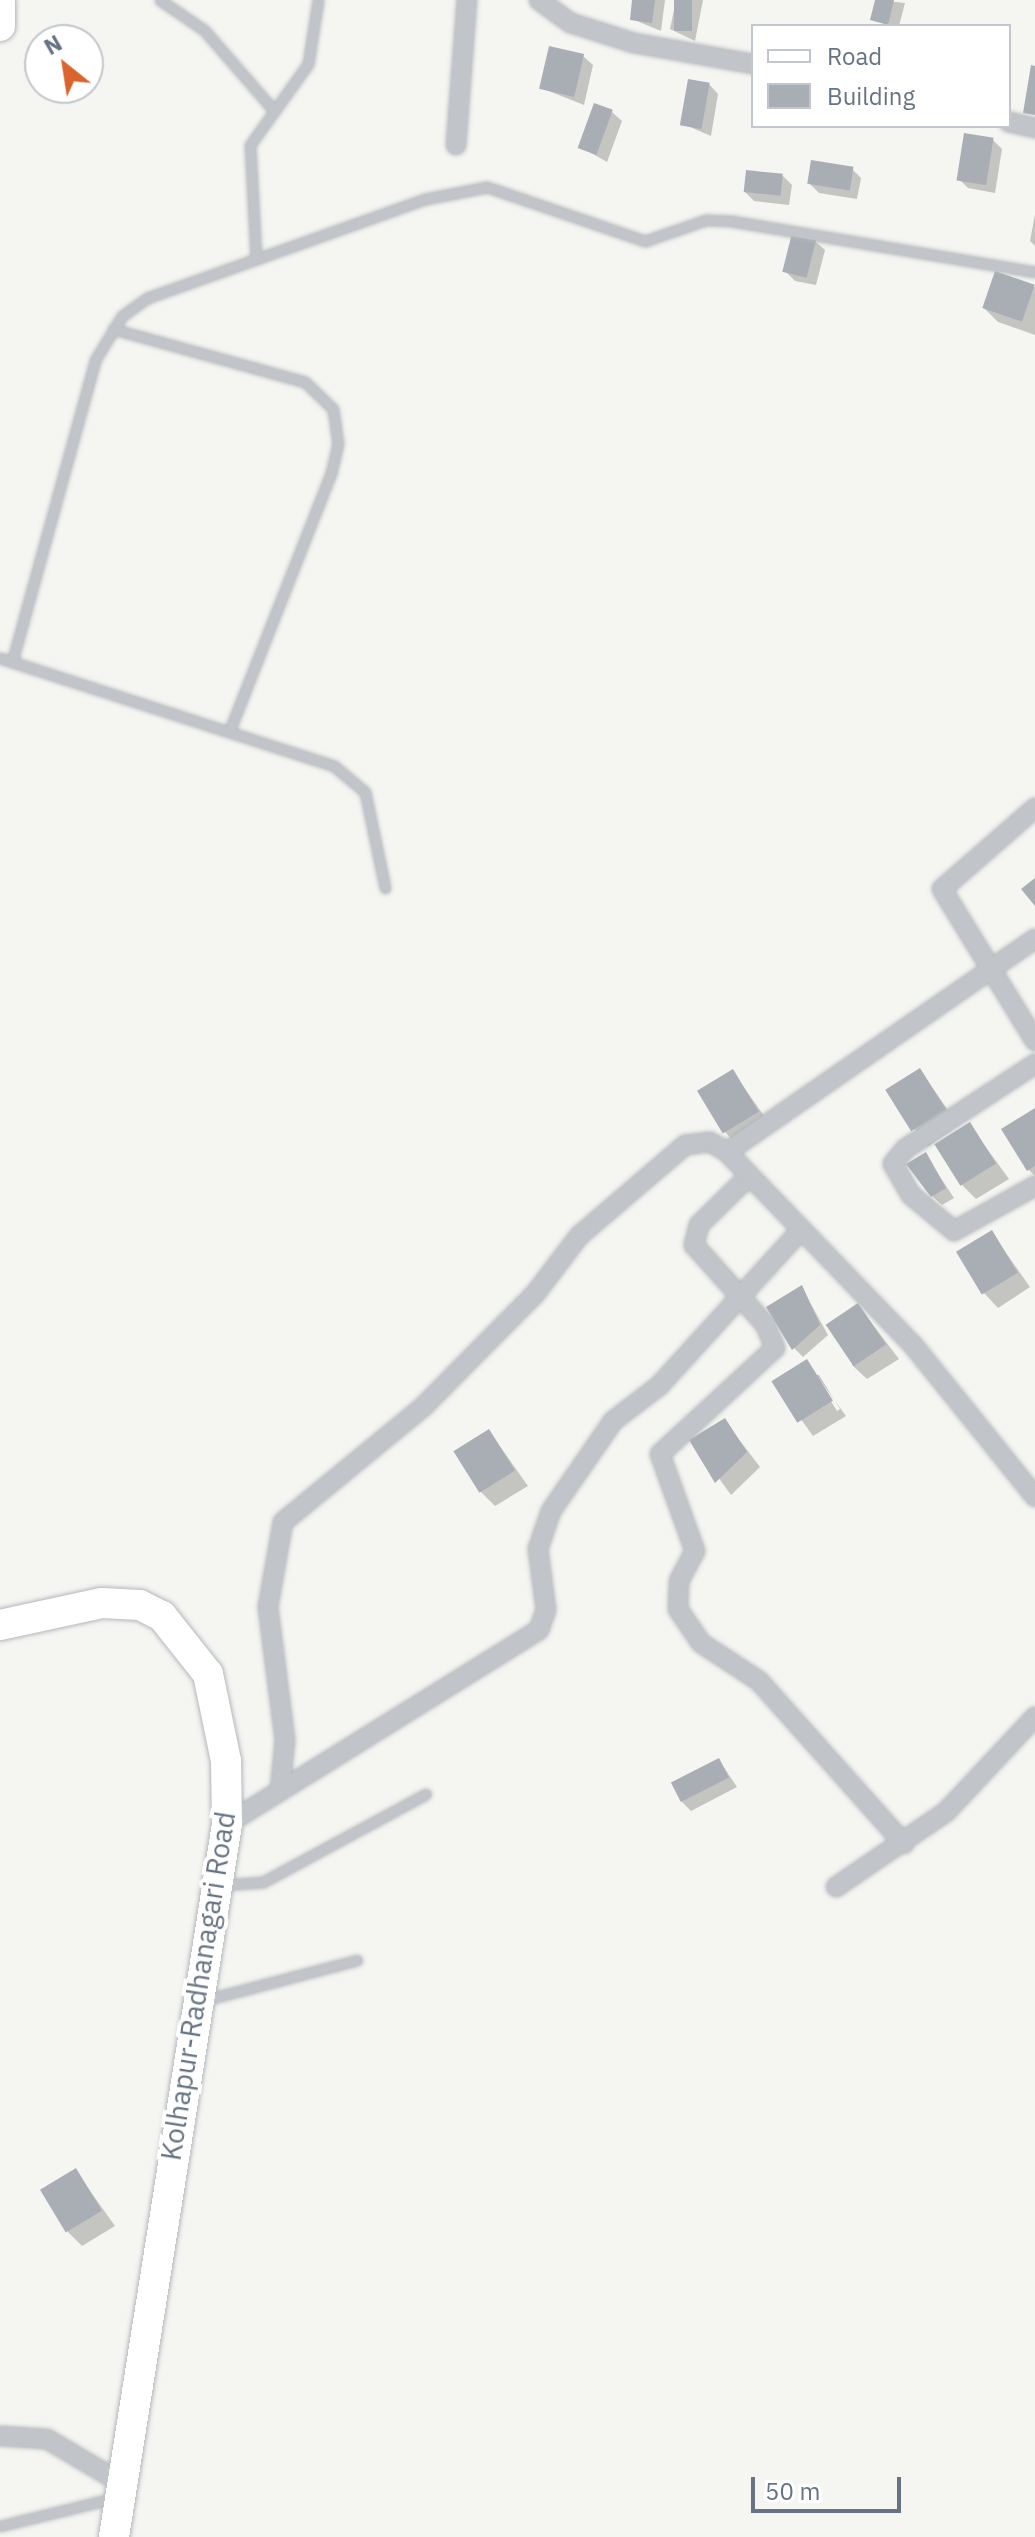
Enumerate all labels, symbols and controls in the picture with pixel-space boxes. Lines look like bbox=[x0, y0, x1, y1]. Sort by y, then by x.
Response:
north arrow bbox=[24, 24, 104, 104]
legend bbox=[751, 24, 1011, 128]
text: N bbox=[39, 28, 67, 61]
text: Road bbox=[827, 40, 882, 72]
text: Building bbox=[827, 80, 915, 112]
street label: Kolhapur-Radhanagari Road bbox=[154, 1809, 242, 2163]
scale bar bbox=[755, 2461, 905, 2511]
text: 50 m bbox=[765, 2475, 820, 2507]

